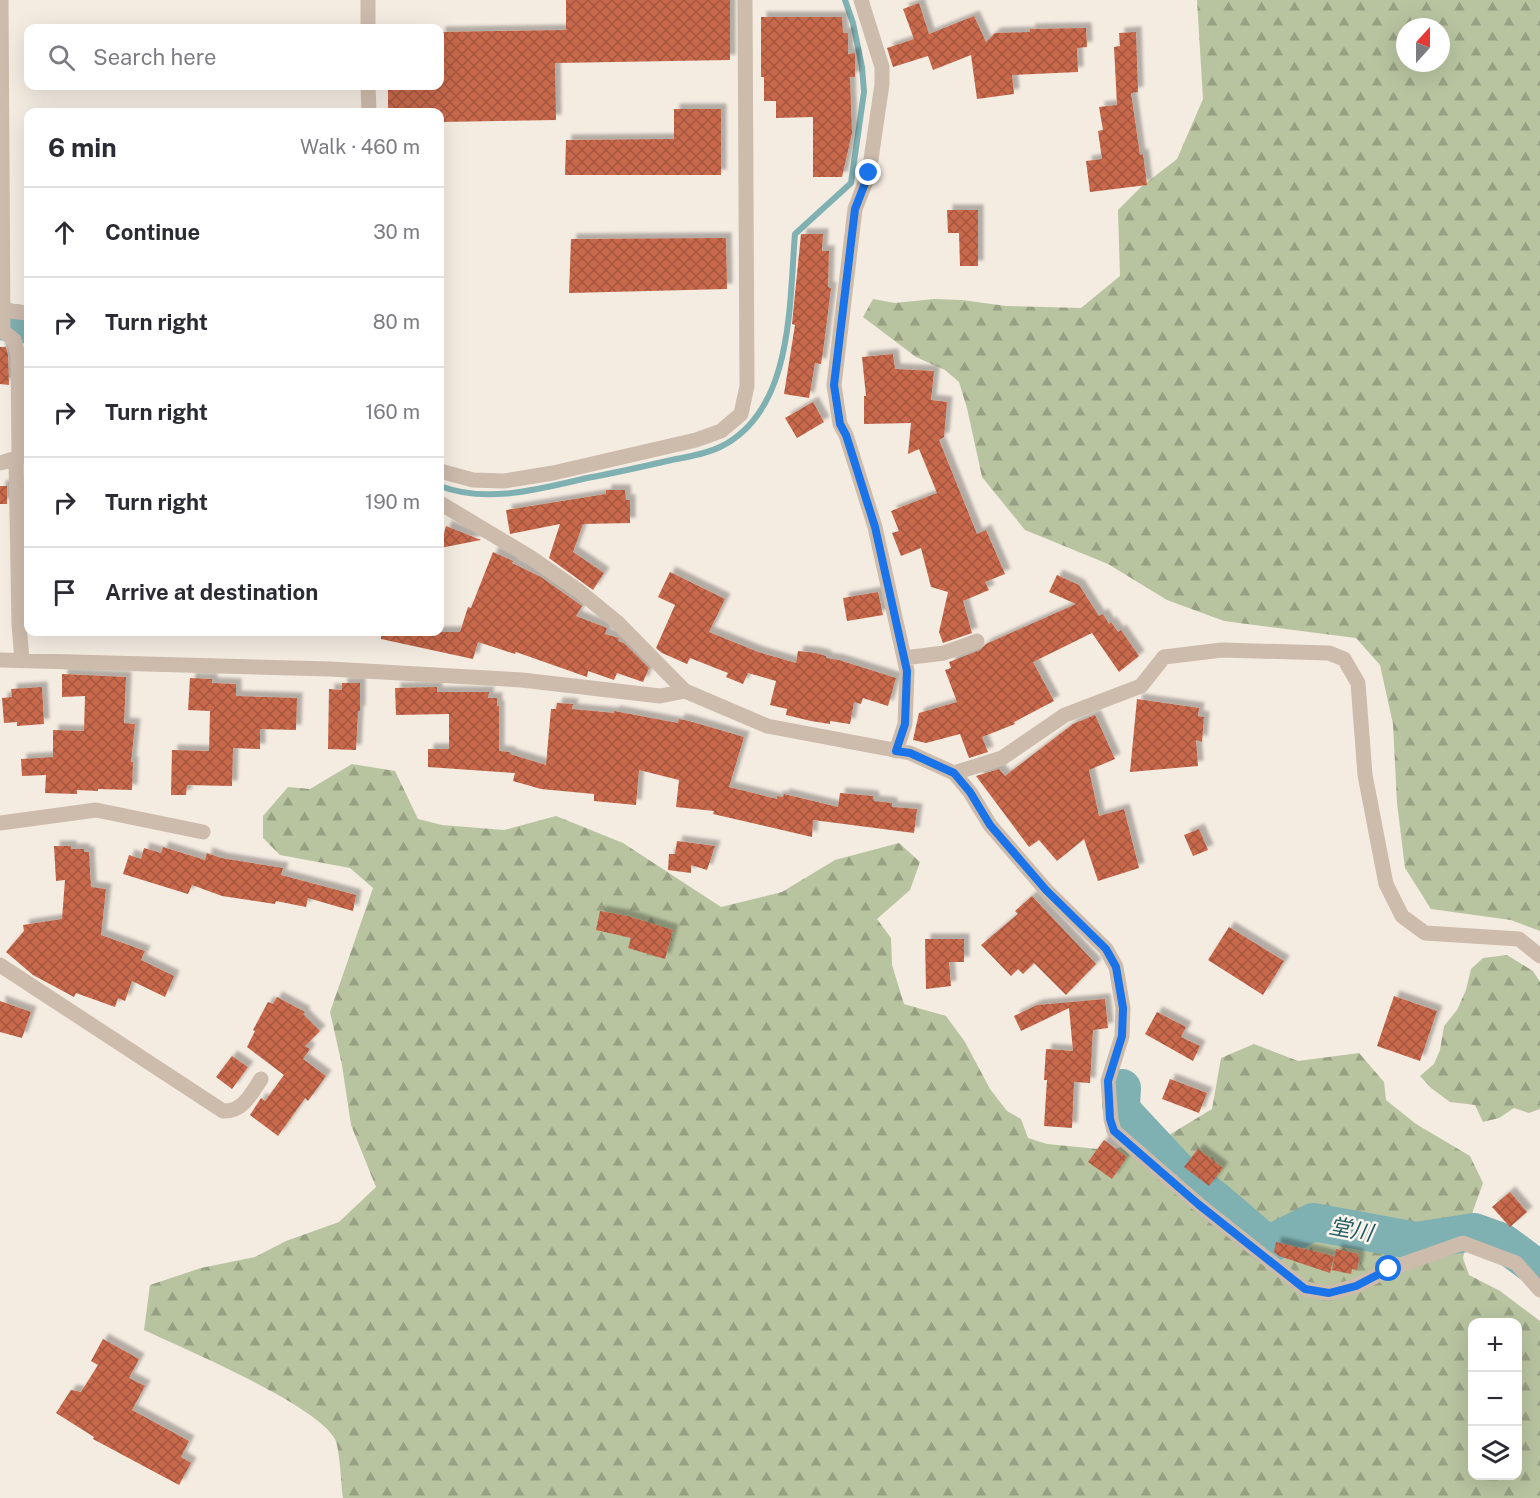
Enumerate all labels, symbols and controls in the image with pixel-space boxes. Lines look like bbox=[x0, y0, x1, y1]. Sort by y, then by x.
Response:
north arrow bbox=[1396, 18, 1450, 72]
search box bbox=[24, 24, 444, 90]
icon: search bbox=[45, 41, 78, 74]
text: Search here bbox=[93, 44, 217, 70]
text: 6 min bbox=[48, 132, 117, 163]
text: Walk · 460 m bbox=[300, 135, 420, 159]
route end bbox=[855, 159, 881, 185]
icon: ahead bbox=[48, 216, 81, 249]
text: Continue bbox=[105, 219, 200, 245]
text: 30 m bbox=[373, 220, 420, 244]
icon: right bbox=[48, 306, 81, 339]
text: Turn right bbox=[105, 309, 208, 335]
text: 80 m bbox=[373, 310, 420, 334]
icon: right bbox=[48, 396, 81, 429]
text: Turn right bbox=[105, 399, 208, 425]
text: 160 m bbox=[365, 400, 420, 424]
icon: right bbox=[48, 486, 81, 519]
text: Turn right bbox=[105, 489, 208, 515]
text: 190 m bbox=[365, 490, 420, 514]
icon: arrive bbox=[48, 576, 81, 609]
text: Arrive at destination bbox=[105, 579, 318, 605]
water label: 堂川 bbox=[1327, 1212, 1377, 1246]
route start bbox=[1375, 1255, 1401, 1281]
map controls bbox=[1468, 1318, 1522, 1480]
button: + bbox=[1468, 1318, 1522, 1372]
button: − bbox=[1468, 1372, 1522, 1426]
button: layers bbox=[1468, 1426, 1522, 1480]

